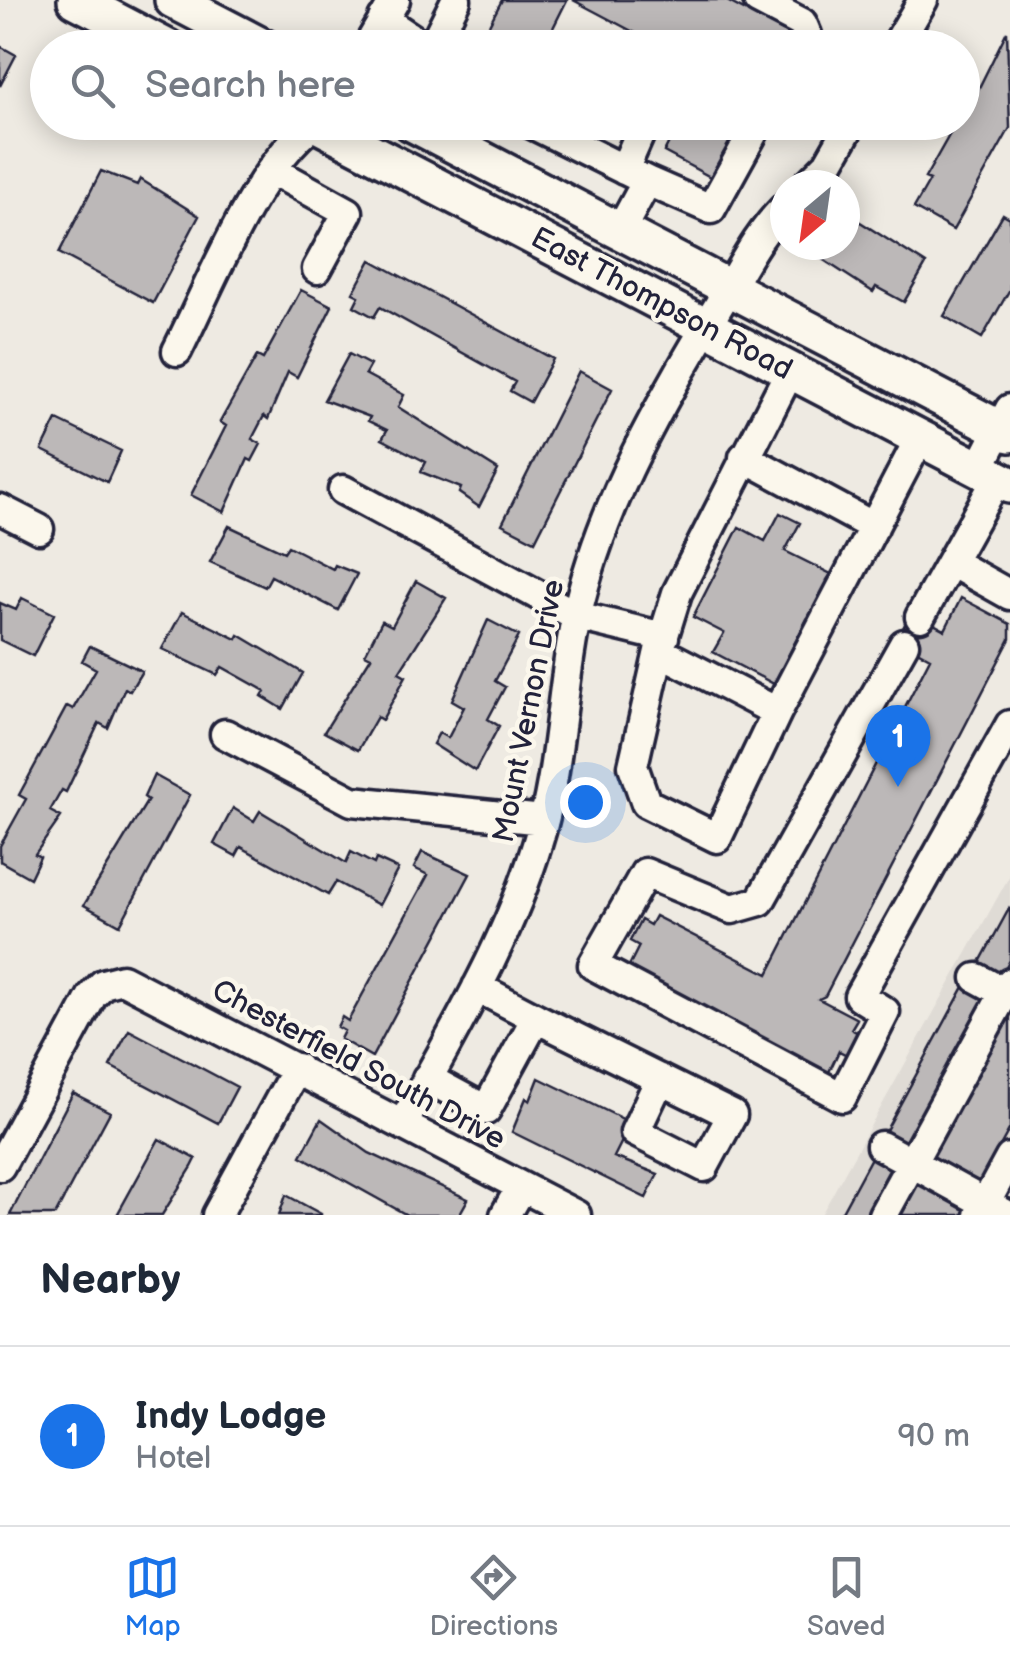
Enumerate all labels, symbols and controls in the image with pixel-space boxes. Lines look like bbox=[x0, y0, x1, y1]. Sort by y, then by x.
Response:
search box bbox=[30, 30, 980, 140]
icon: search bbox=[65, 58, 120, 113]
text: Search here bbox=[145, 63, 356, 108]
north arrow bbox=[770, 170, 860, 260]
street label: East Thompson Road bbox=[525, 220, 798, 388]
street label: Mount Vernon Drive bbox=[486, 577, 572, 846]
pin: 1 bbox=[866, 704, 930, 787]
your location bbox=[560, 777, 611, 828]
street label: Chesterfield South Drive bbox=[206, 972, 511, 1158]
text: Nearby bbox=[40, 1255, 180, 1306]
text: Indy Lodge bbox=[135, 1394, 326, 1439]
text: 1 bbox=[66, 1417, 79, 1456]
text: 90 m bbox=[898, 1417, 970, 1456]
text: Hotel bbox=[135, 1439, 211, 1478]
tab: Map bbox=[124, 1550, 181, 1643]
tab: Directions bbox=[429, 1550, 558, 1643]
tab: Saved bbox=[807, 1550, 886, 1643]

